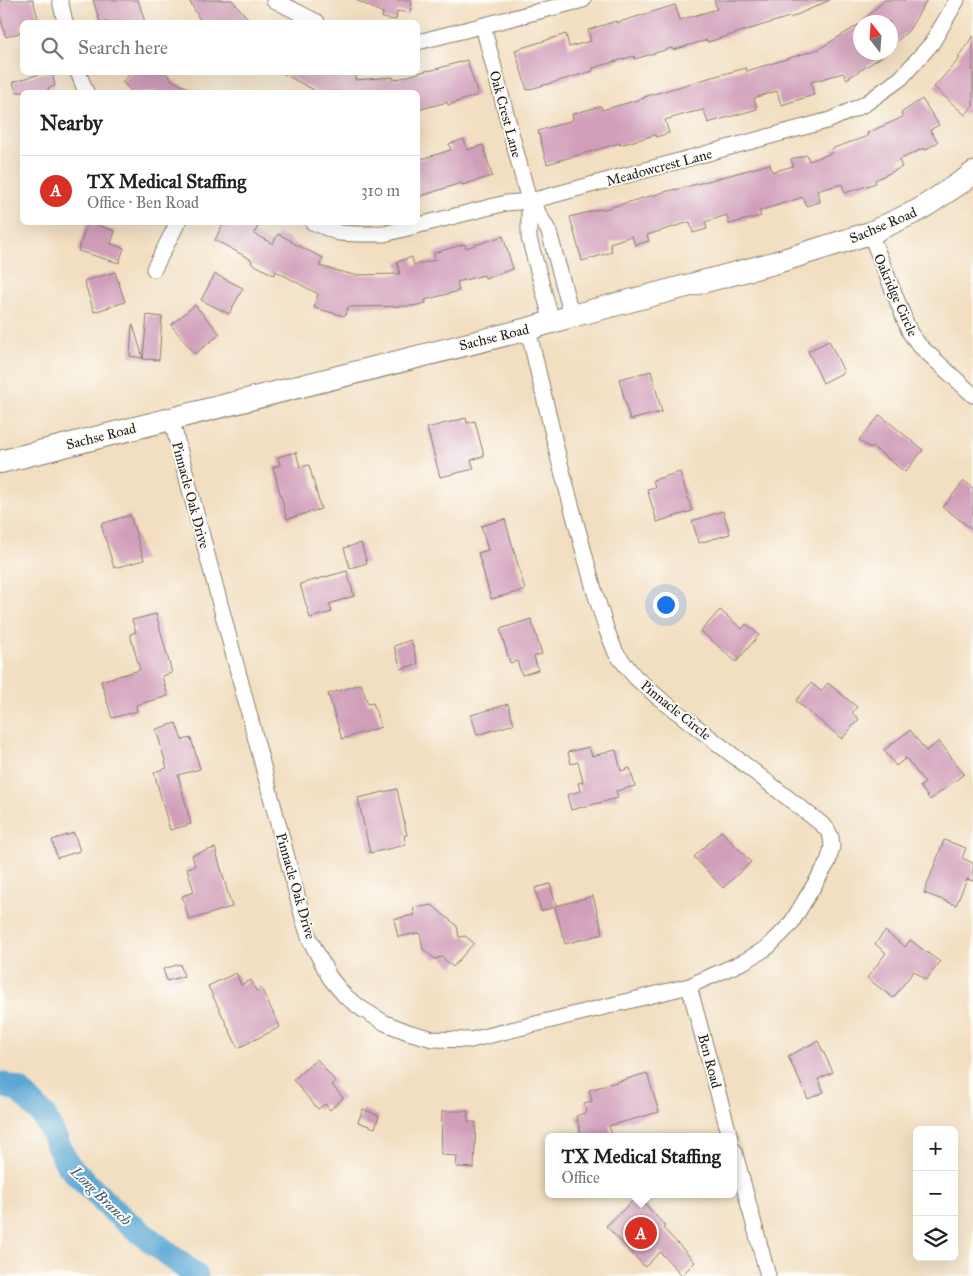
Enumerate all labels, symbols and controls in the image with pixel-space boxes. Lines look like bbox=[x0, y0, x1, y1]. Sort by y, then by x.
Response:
north arrow bbox=[853, 15, 898, 60]
search box bbox=[20, 20, 420, 75]
icon: search bbox=[38, 34, 66, 62]
text: Search here bbox=[78, 36, 168, 59]
street label: Oak Crest Lane bbox=[486, 69, 525, 160]
text: Nearby bbox=[40, 110, 103, 136]
street label: Meadowcrest Lane bbox=[604, 145, 714, 190]
text: TX Medical Staffing bbox=[87, 170, 246, 193]
text: A bbox=[51, 181, 61, 200]
text: 310 m bbox=[361, 181, 400, 200]
text: Office · Ben Road bbox=[87, 193, 199, 212]
street label: Sachse Road bbox=[847, 204, 919, 247]
street label: Oakridge Circle bbox=[870, 251, 921, 339]
street label: Sachse Road bbox=[457, 321, 531, 354]
street label: Sachse Road bbox=[64, 420, 138, 453]
street label: Pinnacle Oak Drive bbox=[168, 440, 213, 551]
your location bbox=[653, 592, 679, 618]
street label: Pinnacle Circle bbox=[637, 677, 714, 744]
street label: Pinnacle Oak Drive bbox=[272, 831, 319, 941]
street label: Ben Road bbox=[694, 1032, 725, 1090]
map controls bbox=[913, 1126, 958, 1261]
button: + bbox=[913, 1126, 958, 1171]
popup bbox=[545, 1133, 737, 1198]
text: TX Medical Staffing bbox=[562, 1145, 721, 1168]
water label: Long Branch bbox=[66, 1162, 135, 1230]
text: Office bbox=[562, 1168, 600, 1187]
button: − bbox=[913, 1171, 958, 1216]
pin: A bbox=[625, 1214, 657, 1252]
button: layers bbox=[913, 1216, 958, 1261]

